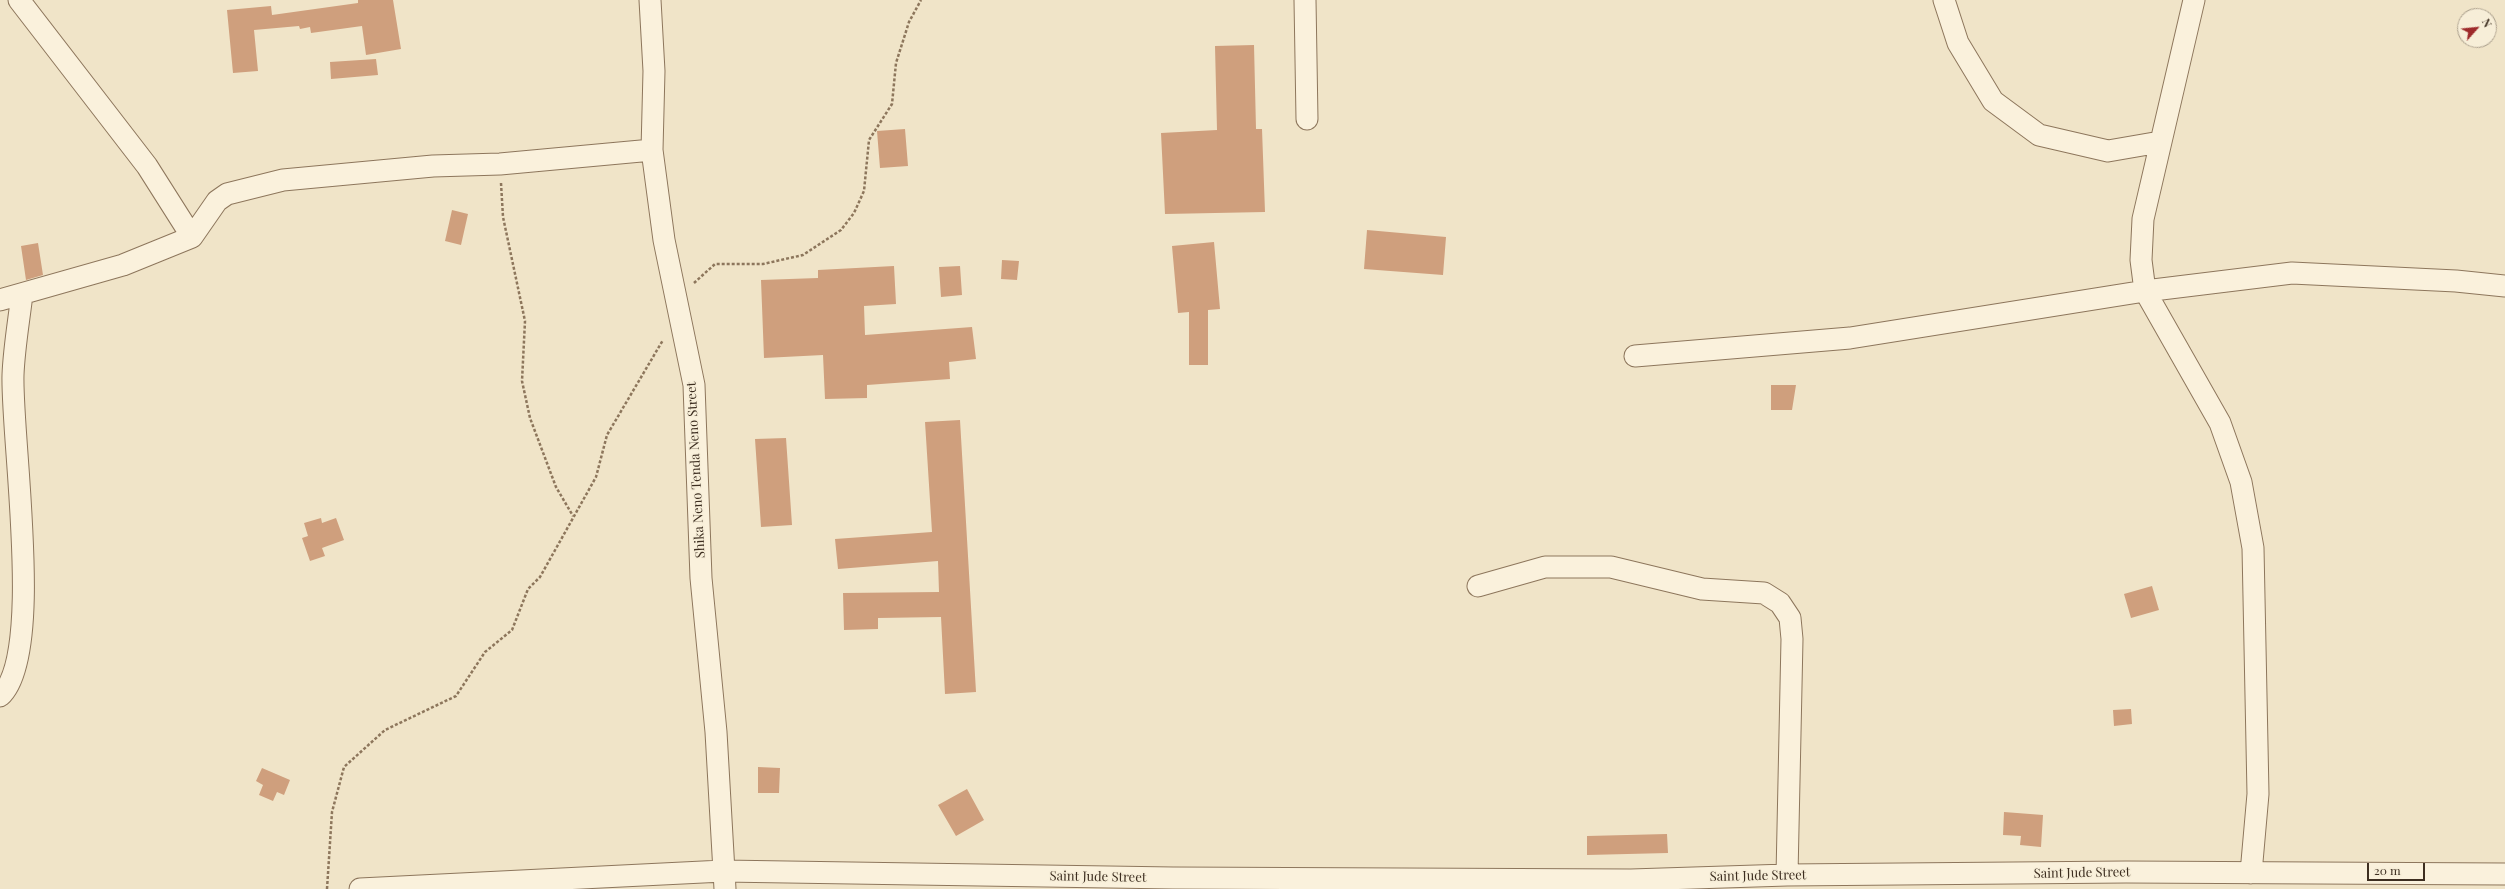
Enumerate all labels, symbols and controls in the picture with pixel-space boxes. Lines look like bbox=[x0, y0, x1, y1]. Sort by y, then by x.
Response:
north arrow bbox=[2457, 8, 2497, 48]
text: N bbox=[2479, 16, 2496, 30]
street label: Shika Neno Tenda Neno Street bbox=[684, 381, 708, 559]
scale bar bbox=[2369, 855, 2427, 881]
text: 20 m bbox=[2374, 862, 2401, 878]
street label: Saint Jude Street bbox=[2033, 864, 2131, 882]
street label: Saint Jude Street bbox=[1709, 867, 1807, 885]
street label: Saint Jude Street bbox=[1049, 868, 1147, 886]

